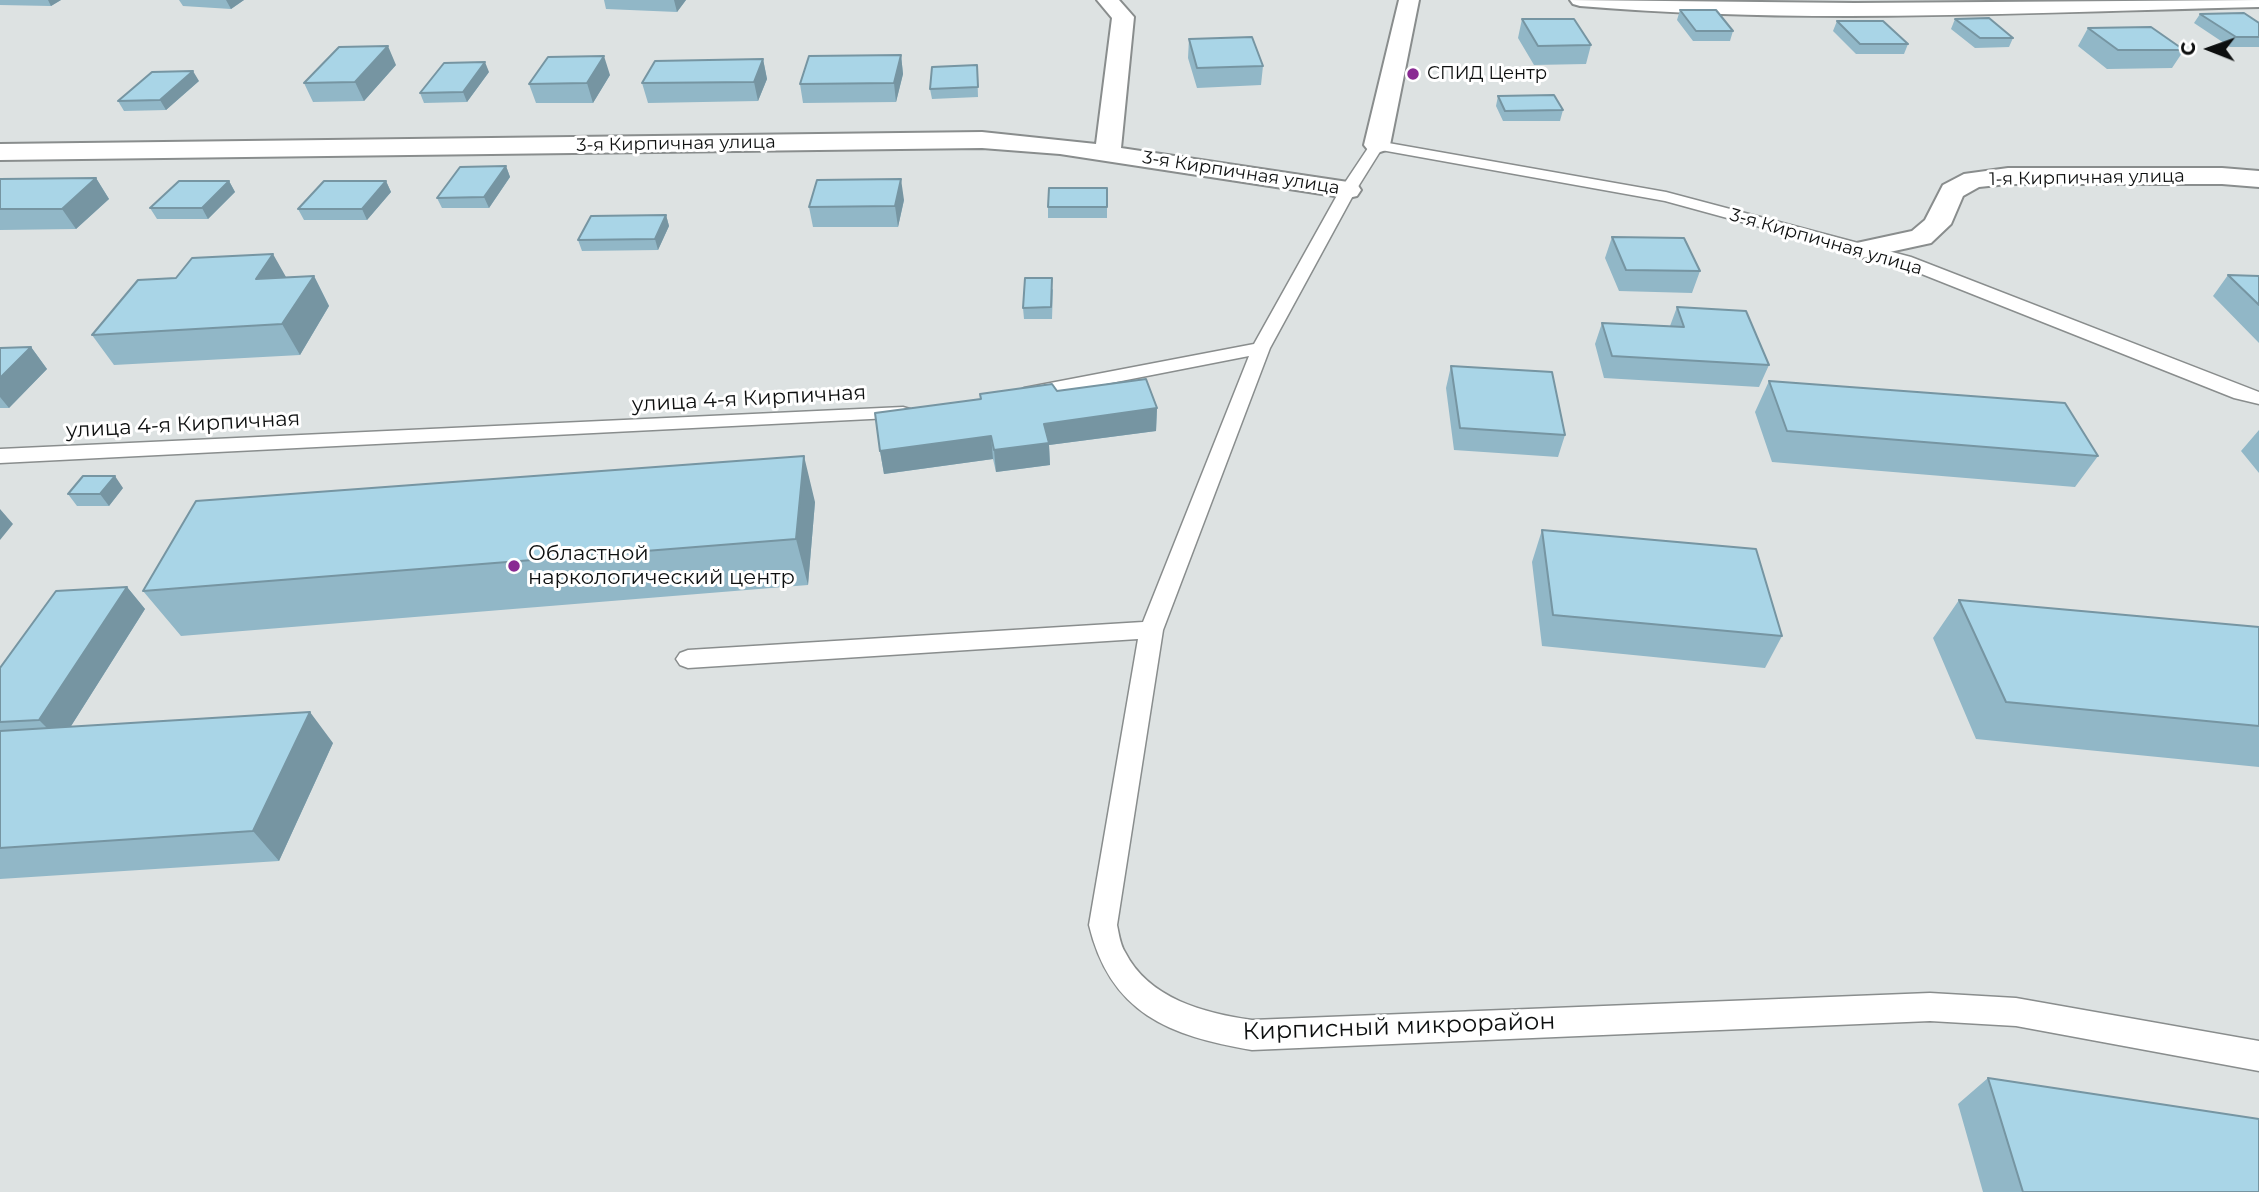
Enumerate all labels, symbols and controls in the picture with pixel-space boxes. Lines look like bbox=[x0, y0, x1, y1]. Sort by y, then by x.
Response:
north arrow bbox=[2175, 14, 2245, 84]
text: С bbox=[2177, 42, 2200, 56]
place label: СПИД Центр bbox=[1427, 63, 1547, 85]
marker: СПИД Центр bbox=[1405, 66, 1421, 82]
street label: 3-я Кирпичная улица bbox=[576, 131, 776, 157]
street label: 3-я Кирпичная улица bbox=[1141, 147, 1341, 199]
street label: 1-я Кирпичная улица bbox=[1989, 165, 2185, 191]
street label: 3-я Кирпичная улица bbox=[1727, 204, 1925, 280]
street label: улица 4-я Кирпичная bbox=[631, 380, 867, 418]
street label: улица 4-я Кирпичная bbox=[65, 406, 301, 444]
place label: Областной наркологический центр bbox=[528, 541, 795, 591]
marker: Областной наркологический центр bbox=[506, 558, 522, 574]
street label: Кирписный микрорайон bbox=[1242, 1007, 1556, 1047]

